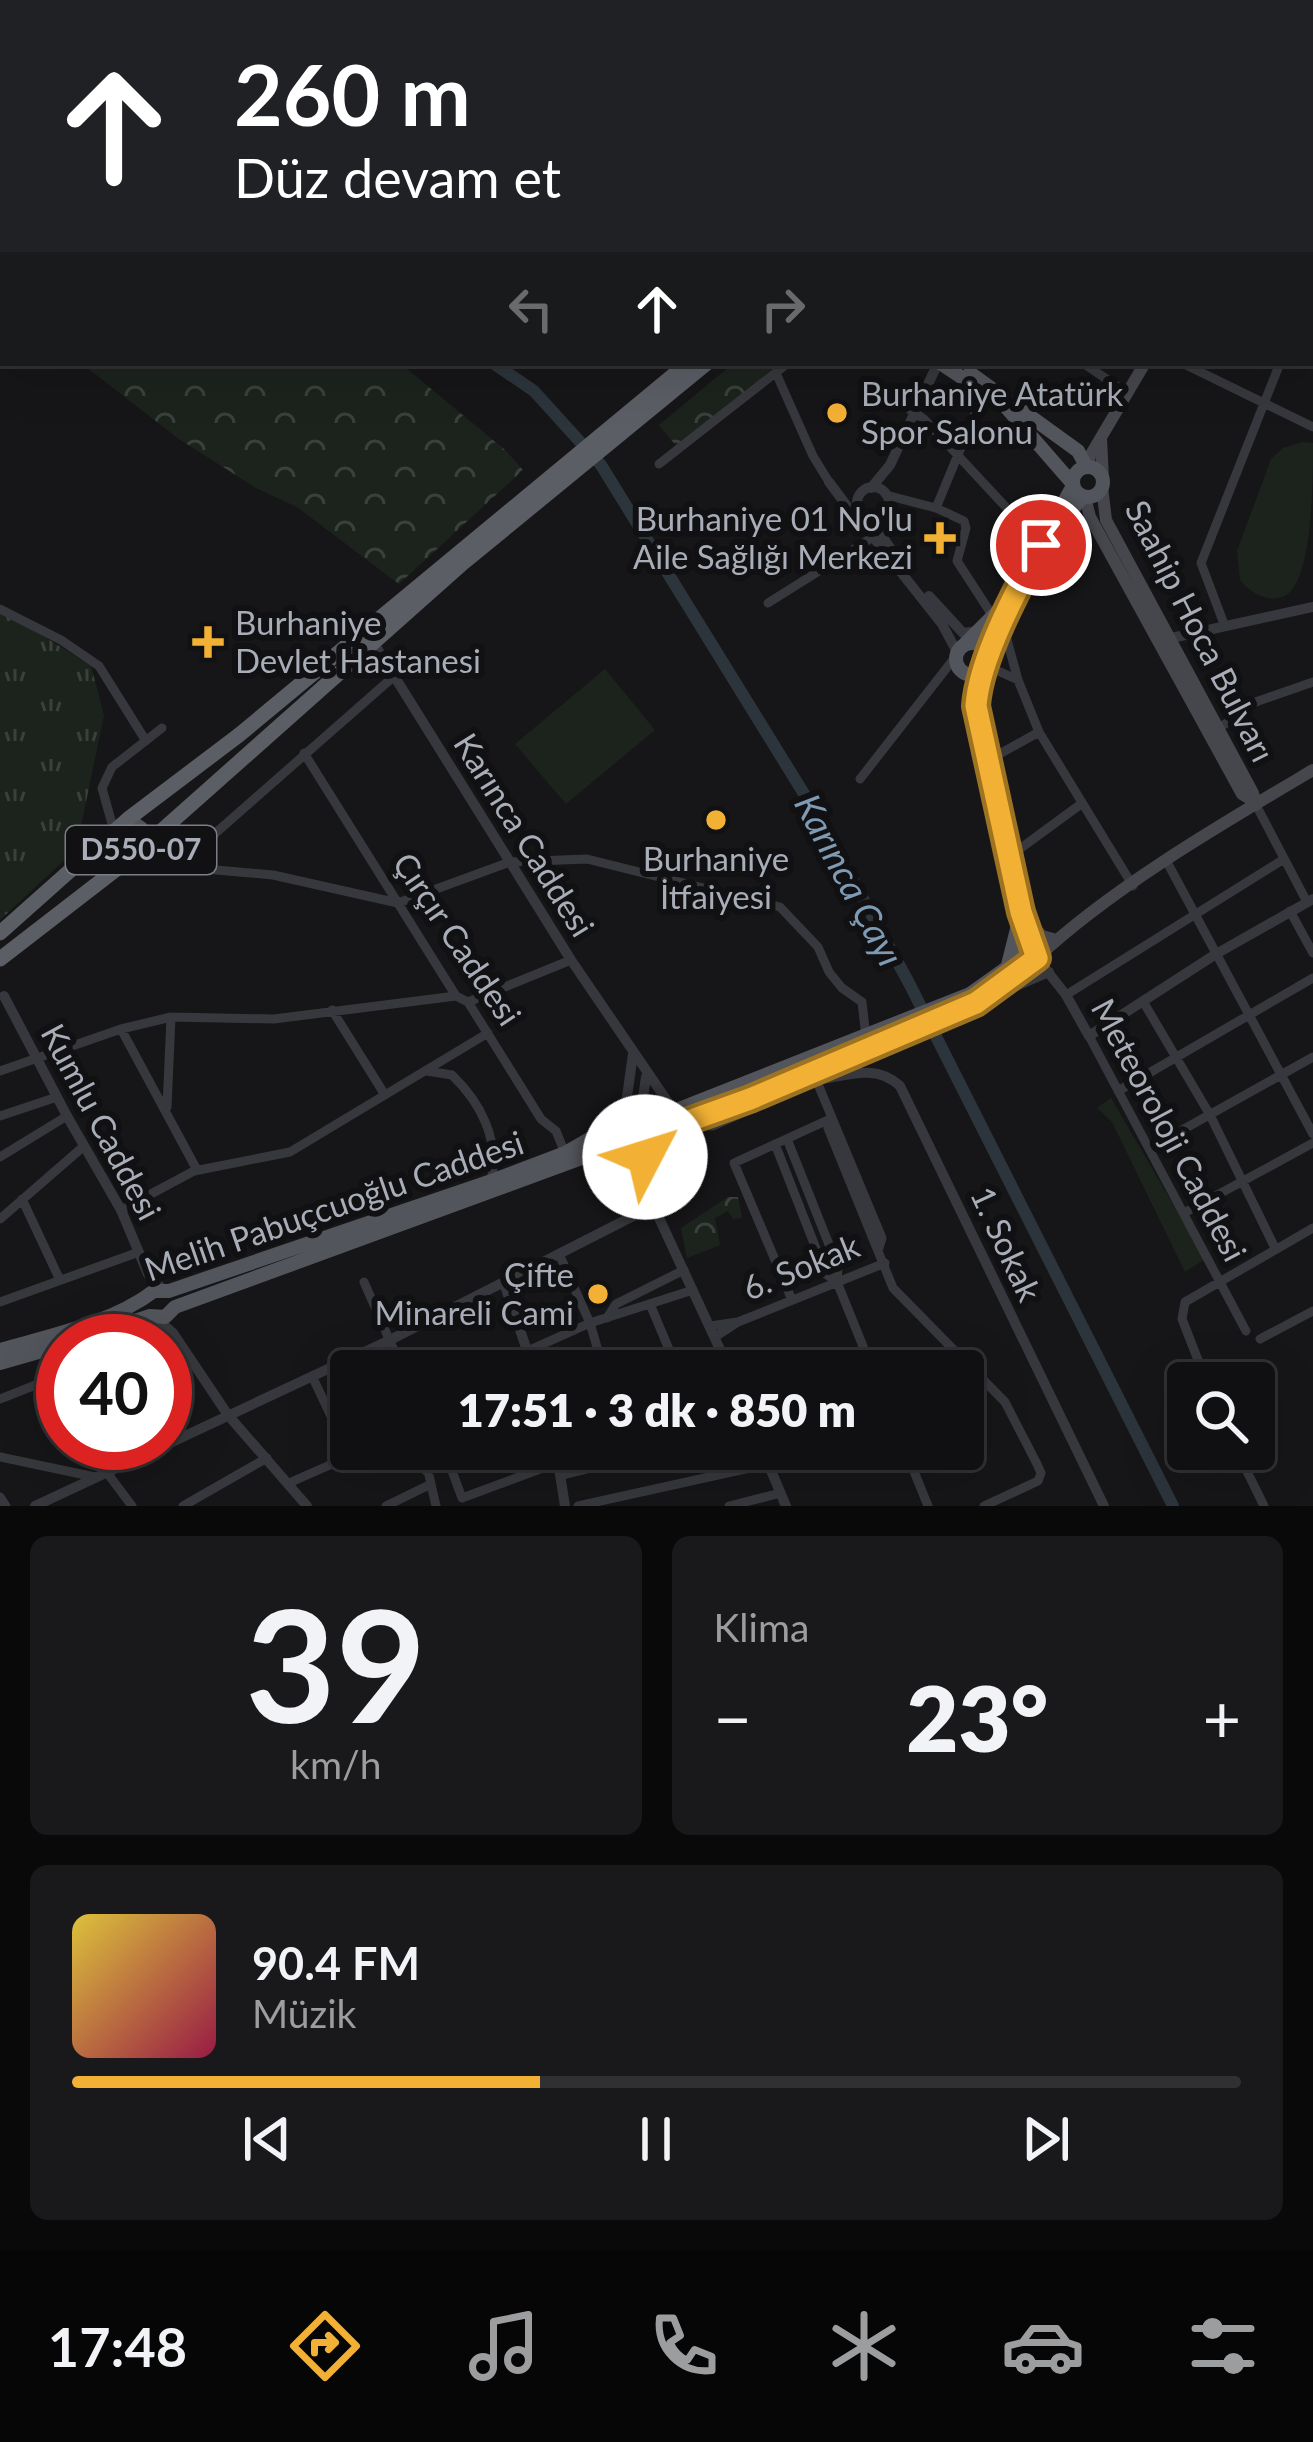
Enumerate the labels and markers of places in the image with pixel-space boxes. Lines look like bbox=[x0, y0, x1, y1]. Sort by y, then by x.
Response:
place label: Burhaniye Atatürk Spor Salonu bbox=[861, 373, 1123, 451]
marker: Burhaniye Atatürk Spor Salonu bbox=[824, 400, 850, 426]
pin bbox=[990, 494, 1092, 596]
place label: Burhaniye 01 No'lu Aile Sağlığı Merkezi bbox=[633, 498, 913, 576]
marker: Burhaniye 01 No'lu Aile Sağlığı Merkezi bbox=[924, 522, 956, 554]
place label: Burhaniye Devlet Hastanesi bbox=[235, 602, 481, 680]
marker: Burhaniye Devlet Hastanesi bbox=[192, 626, 224, 658]
marker: Burhaniye İtfaiyesi bbox=[703, 807, 729, 833]
place label: Burhaniye İtfaiyesi bbox=[643, 838, 789, 916]
place label: Çifte Minareli Cami bbox=[374, 1254, 574, 1332]
marker: Çifte Minareli Cami bbox=[585, 1281, 611, 1307]

